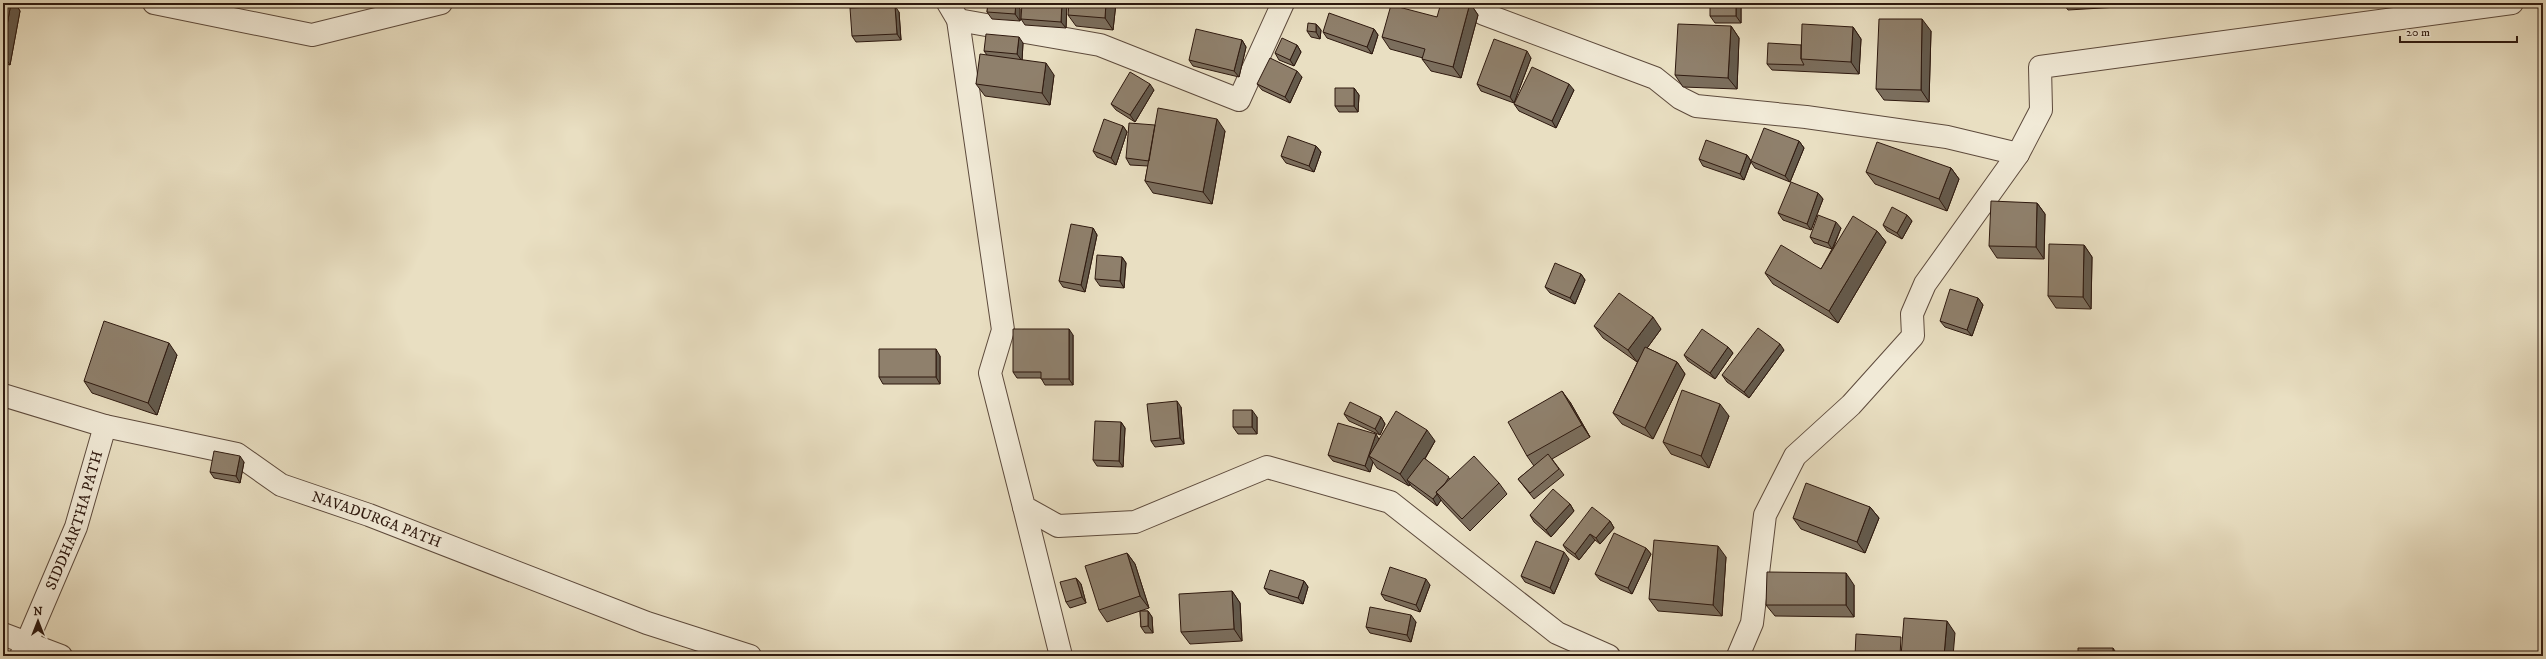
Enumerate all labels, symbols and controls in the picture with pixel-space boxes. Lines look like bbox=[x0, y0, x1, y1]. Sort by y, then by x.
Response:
scale bar bbox=[2400, 18, 2517, 44]
text: 20 m bbox=[2406, 25, 2430, 40]
street label: SIDDHARTHA PATH bbox=[41, 449, 107, 593]
street label: NAVADURGA PATH bbox=[309, 487, 444, 552]
north arrow bbox=[18, 601, 58, 641]
text: N bbox=[33, 605, 43, 619]

